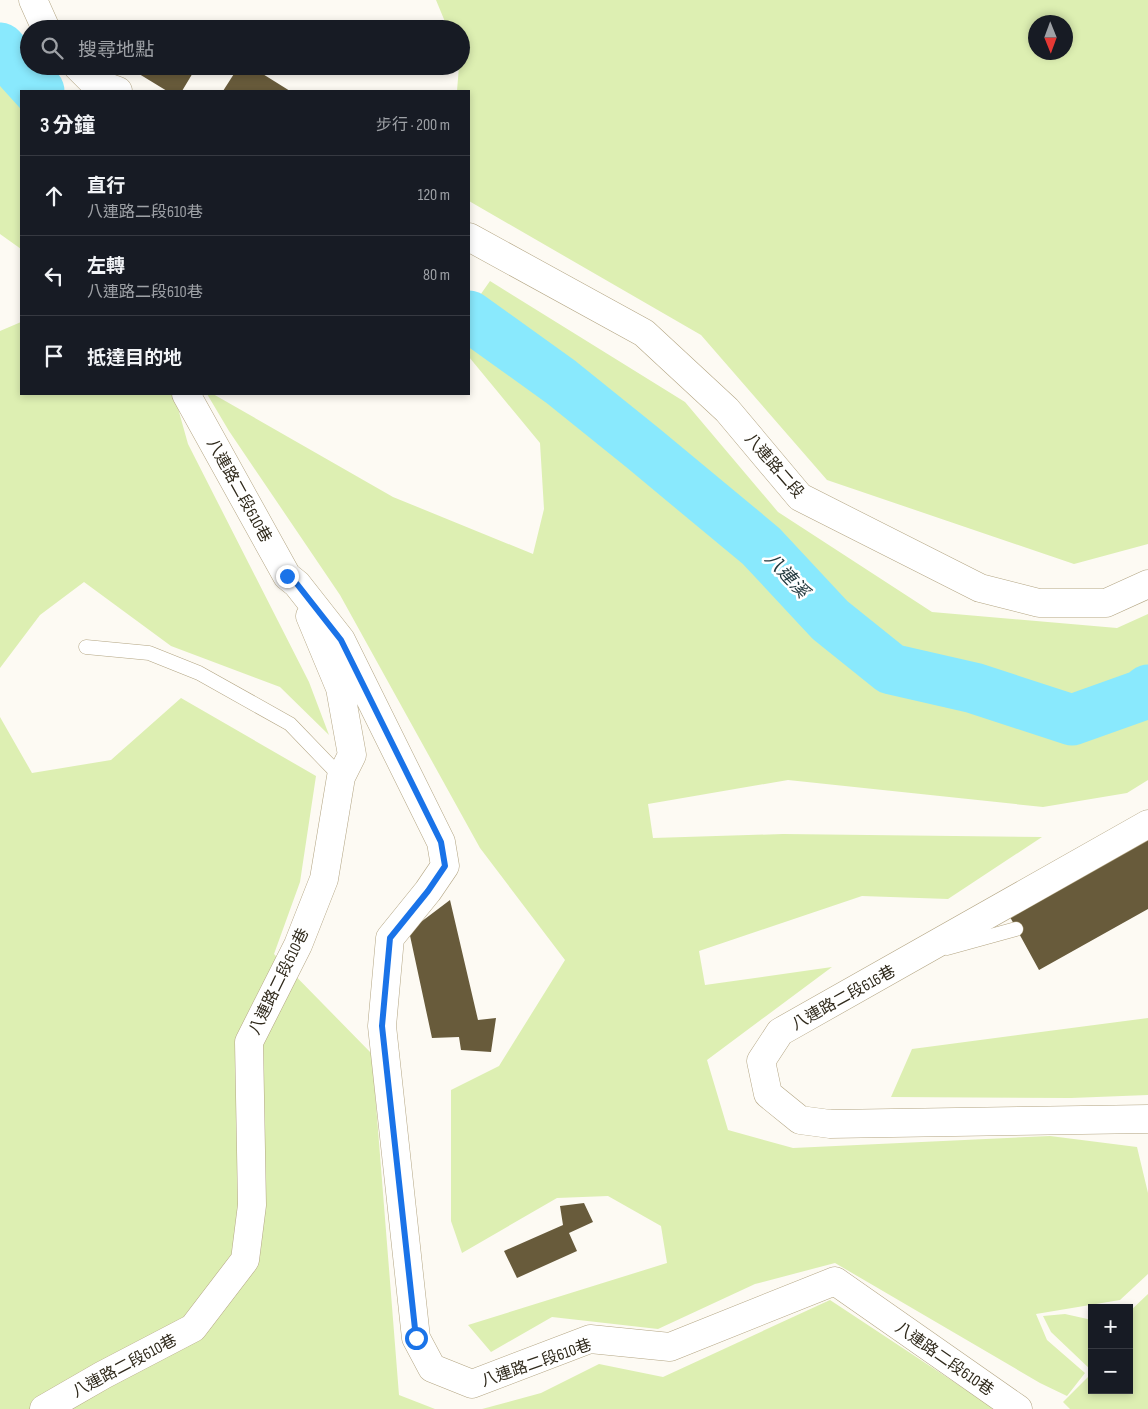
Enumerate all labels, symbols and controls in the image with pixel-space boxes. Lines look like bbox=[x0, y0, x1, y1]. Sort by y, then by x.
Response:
north arrow bbox=[1028, 15, 1073, 60]
search box bbox=[20, 20, 470, 75]
icon: search bbox=[38, 34, 66, 62]
text: 搜尋地點 bbox=[78, 39, 154, 62]
text: 3 分鐘 bbox=[40, 113, 95, 138]
text: 步行 · 200 m bbox=[376, 116, 450, 135]
text: 直行 bbox=[87, 175, 125, 198]
icon: ahead bbox=[40, 182, 68, 210]
text: 120 m bbox=[418, 186, 450, 205]
text: 八連路二段610巷 bbox=[87, 203, 203, 222]
text: 左轉 bbox=[87, 255, 125, 278]
icon: left bbox=[40, 262, 68, 290]
text: 80 m bbox=[423, 266, 450, 285]
text: 八連路二段610巷 bbox=[87, 283, 203, 302]
icon: arrive bbox=[40, 342, 68, 370]
text: 抵達目的地 bbox=[87, 347, 182, 370]
street label: 八連路二段 bbox=[740, 430, 807, 502]
street label: 八連路二段610巷 bbox=[202, 436, 275, 546]
water label: 八連溪 bbox=[761, 548, 815, 604]
route end bbox=[276, 565, 299, 588]
street label: 八連路二段610巷 bbox=[245, 925, 313, 1038]
street label: 八連路二段616巷 bbox=[789, 962, 899, 1035]
map controls bbox=[1088, 1304, 1133, 1394]
button: + bbox=[1088, 1304, 1133, 1349]
street label: 八連路二段610巷 bbox=[891, 1318, 997, 1400]
route start bbox=[405, 1327, 428, 1350]
street label: 八連路二段610巷 bbox=[69, 1331, 180, 1402]
street label: 八連路二段610巷 bbox=[479, 1336, 594, 1391]
button: − bbox=[1088, 1349, 1133, 1394]

